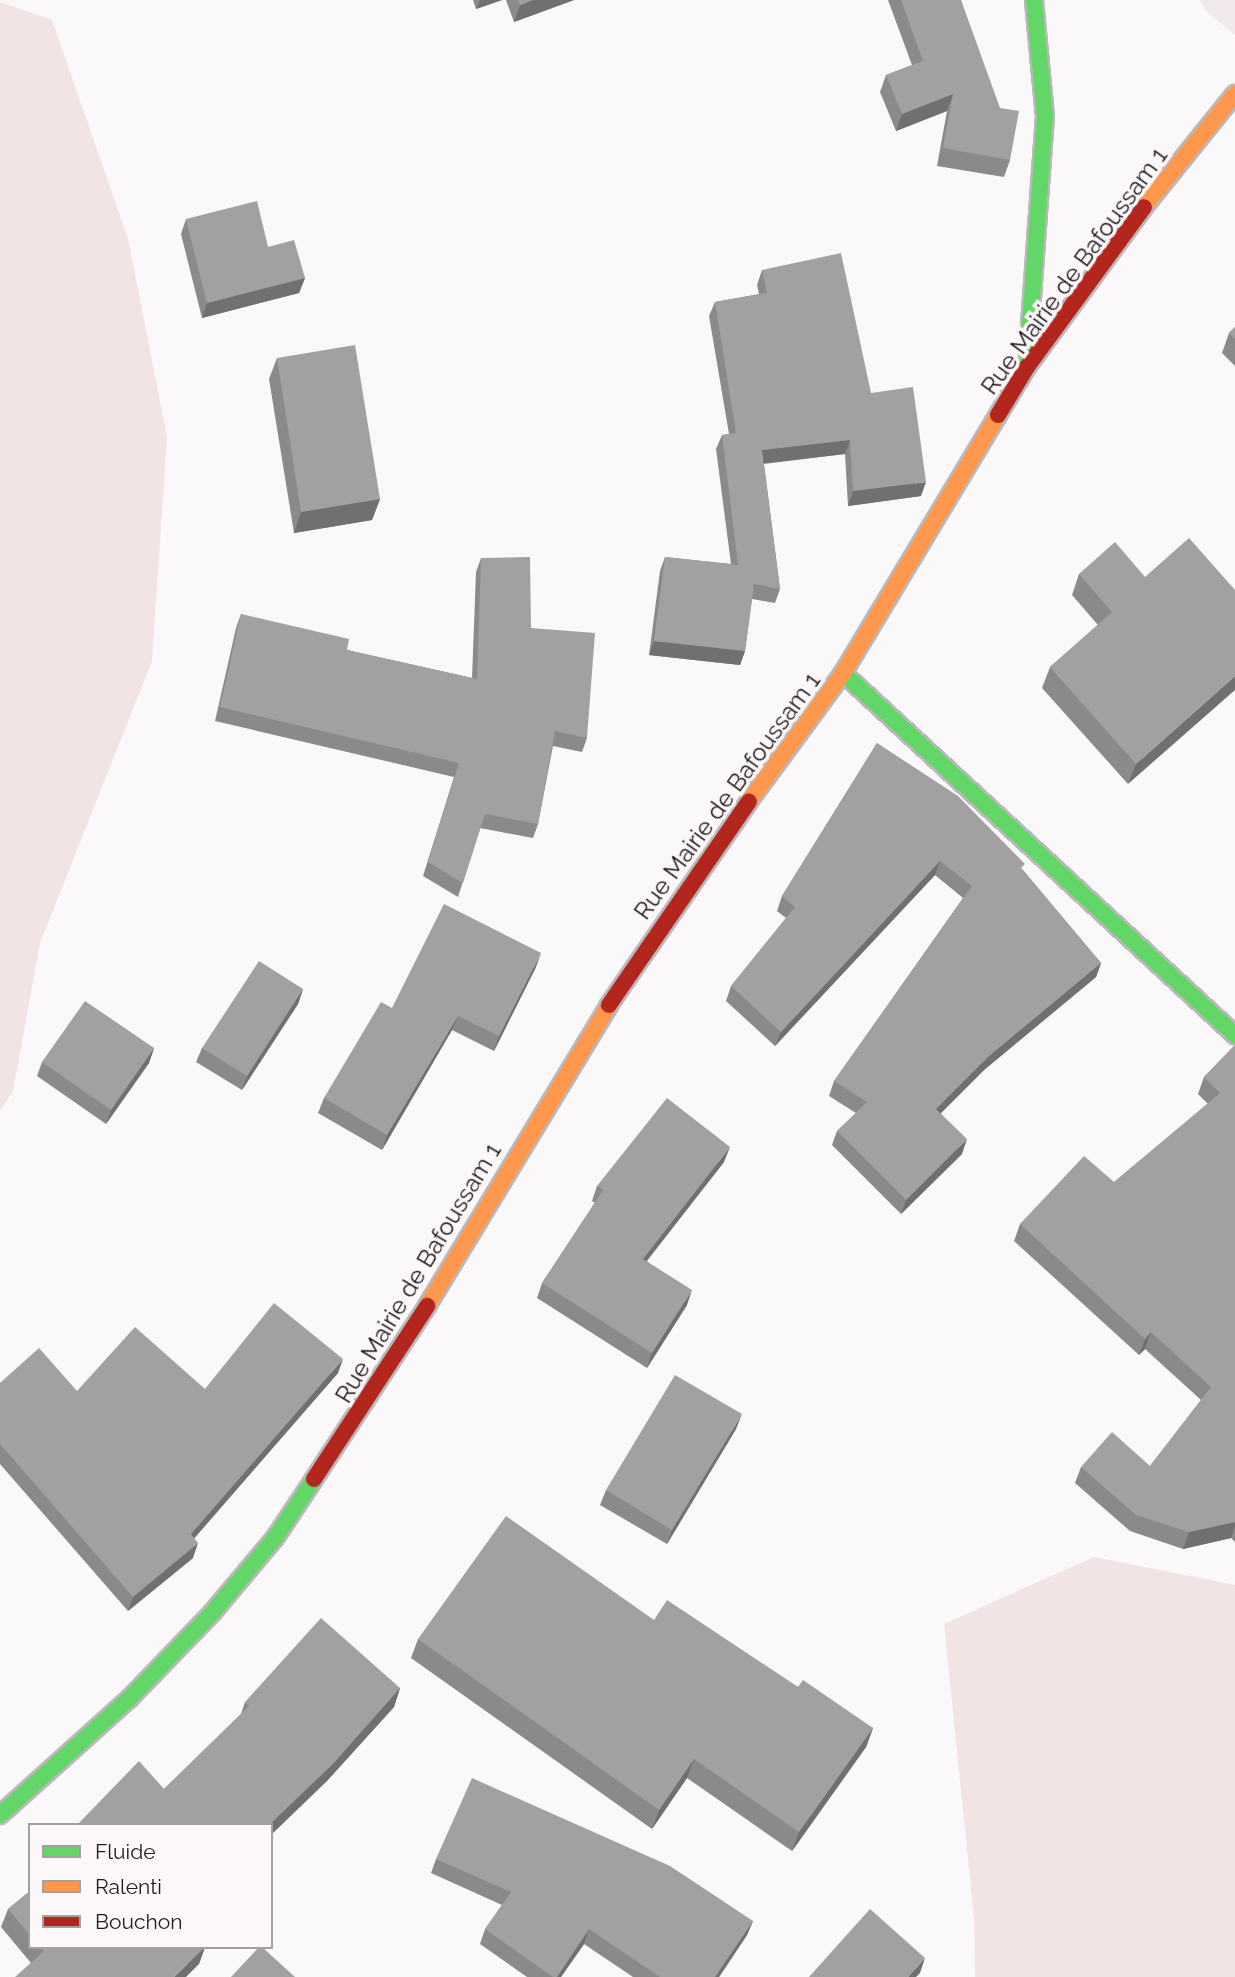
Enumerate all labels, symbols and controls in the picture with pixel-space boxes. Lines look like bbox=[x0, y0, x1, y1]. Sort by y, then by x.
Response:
street label: Rue Mairie de Bafoussam 1 bbox=[975, 142, 1173, 400]
street label: Rue Mairie de Bafoussam 1 bbox=[628, 667, 826, 925]
street label: Rue Mairie de Bafoussam 1 bbox=[329, 1138, 507, 1408]
legend bbox=[28, 1823, 273, 1949]
text: Fluide bbox=[95, 1839, 156, 1864]
text: Ralenti bbox=[95, 1874, 162, 1899]
text: Bouchon bbox=[95, 1909, 182, 1934]

